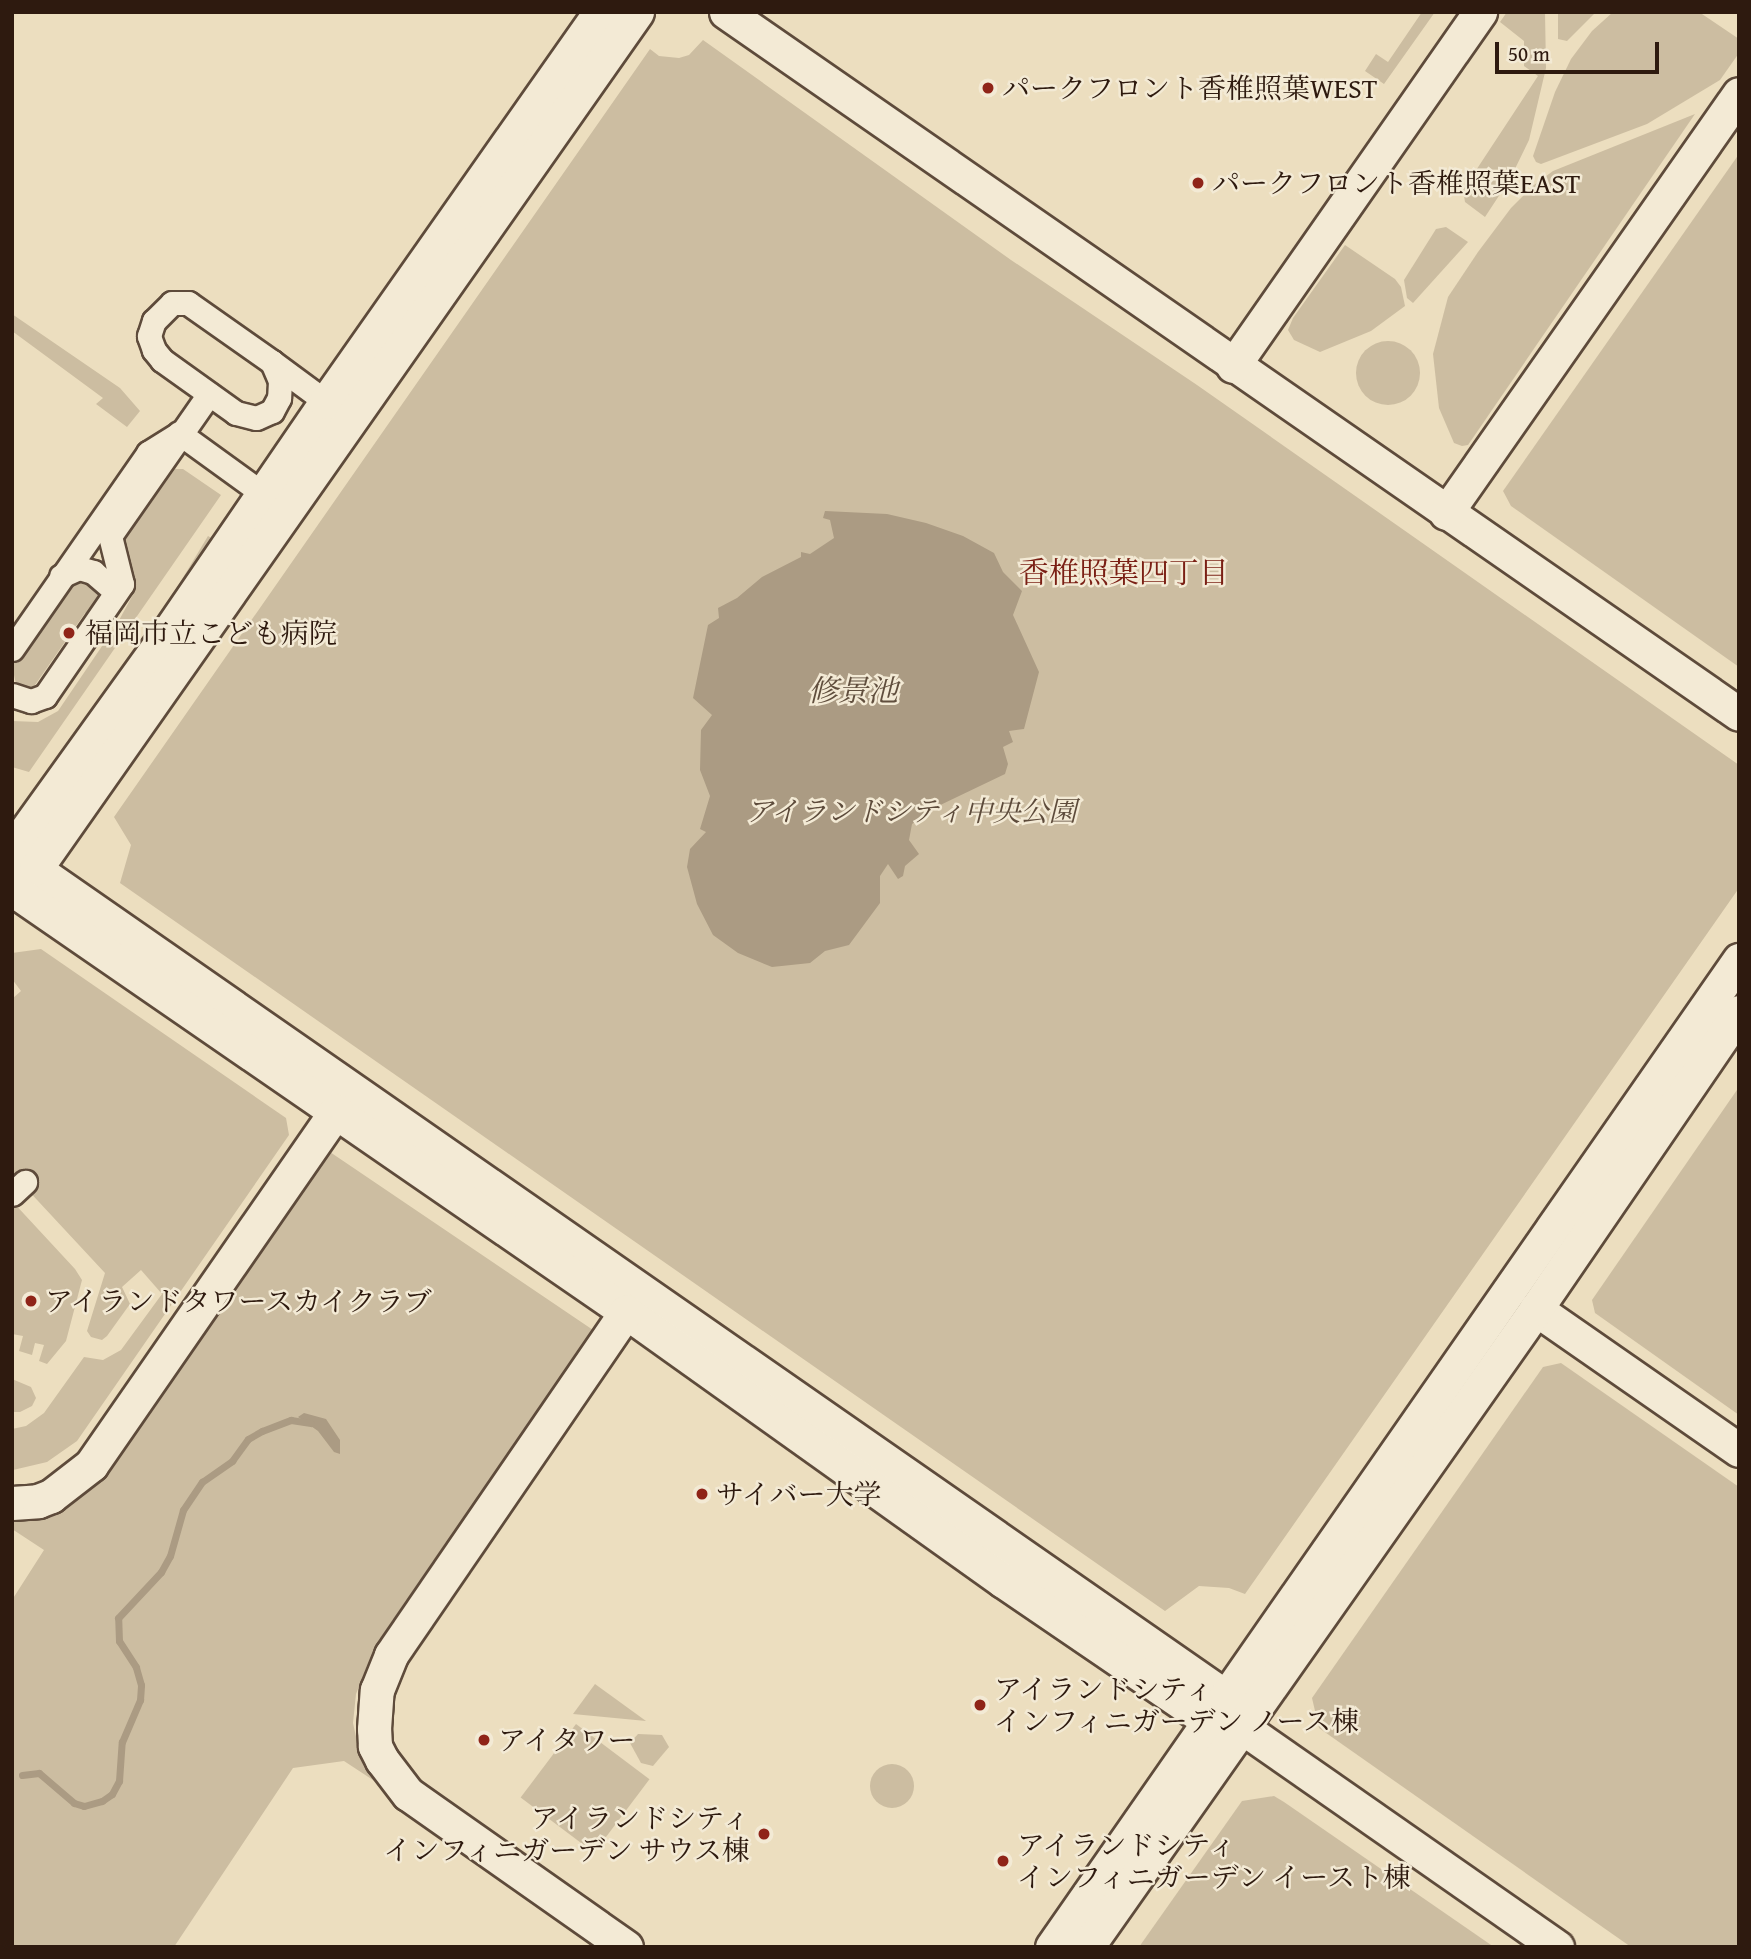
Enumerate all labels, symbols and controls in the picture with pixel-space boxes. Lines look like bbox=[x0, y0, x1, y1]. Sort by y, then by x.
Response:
scale bar bbox=[1499, 28, 1664, 72]
text: 50 m bbox=[1508, 38, 1550, 69]
place label: パークフロント香椎照葉WEST bbox=[1002, 71, 1377, 105]
marker: パークフロント香椎照葉WEST bbox=[980, 80, 996, 96]
place label: パークフロント香椎照葉EAST bbox=[1212, 166, 1581, 200]
marker: パークフロント香椎照葉EAST bbox=[1190, 175, 1206, 191]
district label: 香椎照葉四丁目 bbox=[1019, 554, 1229, 590]
place label: 福岡市立こども病院 bbox=[85, 616, 337, 650]
marker: 福岡市立こども病院 bbox=[59, 623, 79, 643]
water label: 修景池 bbox=[808, 672, 898, 708]
park label: アイランドシティ中央公園 bbox=[743, 794, 1079, 828]
place label: アイランドタワースカイクラブ bbox=[45, 1284, 437, 1318]
marker: アイランドタワースカイクラブ bbox=[23, 1293, 39, 1309]
place label: サイバー大学 bbox=[716, 1477, 884, 1511]
marker: サイバー大学 bbox=[694, 1486, 710, 1502]
place label: アイランドシティ インフィニガーデン ノース棟 bbox=[994, 1672, 1363, 1738]
marker: アイランドシティ インフィニガーデン ノース棟 bbox=[972, 1697, 988, 1713]
place label: アイタワー bbox=[498, 1723, 638, 1757]
marker: アイタワー bbox=[476, 1732, 492, 1748]
place label: アイランドシティ インフィニガーデン サウス棟 bbox=[380, 1801, 750, 1867]
marker: アイランドシティ インフィニガーデン サウス棟 bbox=[756, 1826, 772, 1842]
place label: アイランドシティ インフィニガーデン イースト棟 bbox=[1017, 1828, 1415, 1894]
marker: アイランドシティ インフィニガーデン イースト棟 bbox=[995, 1853, 1011, 1869]

